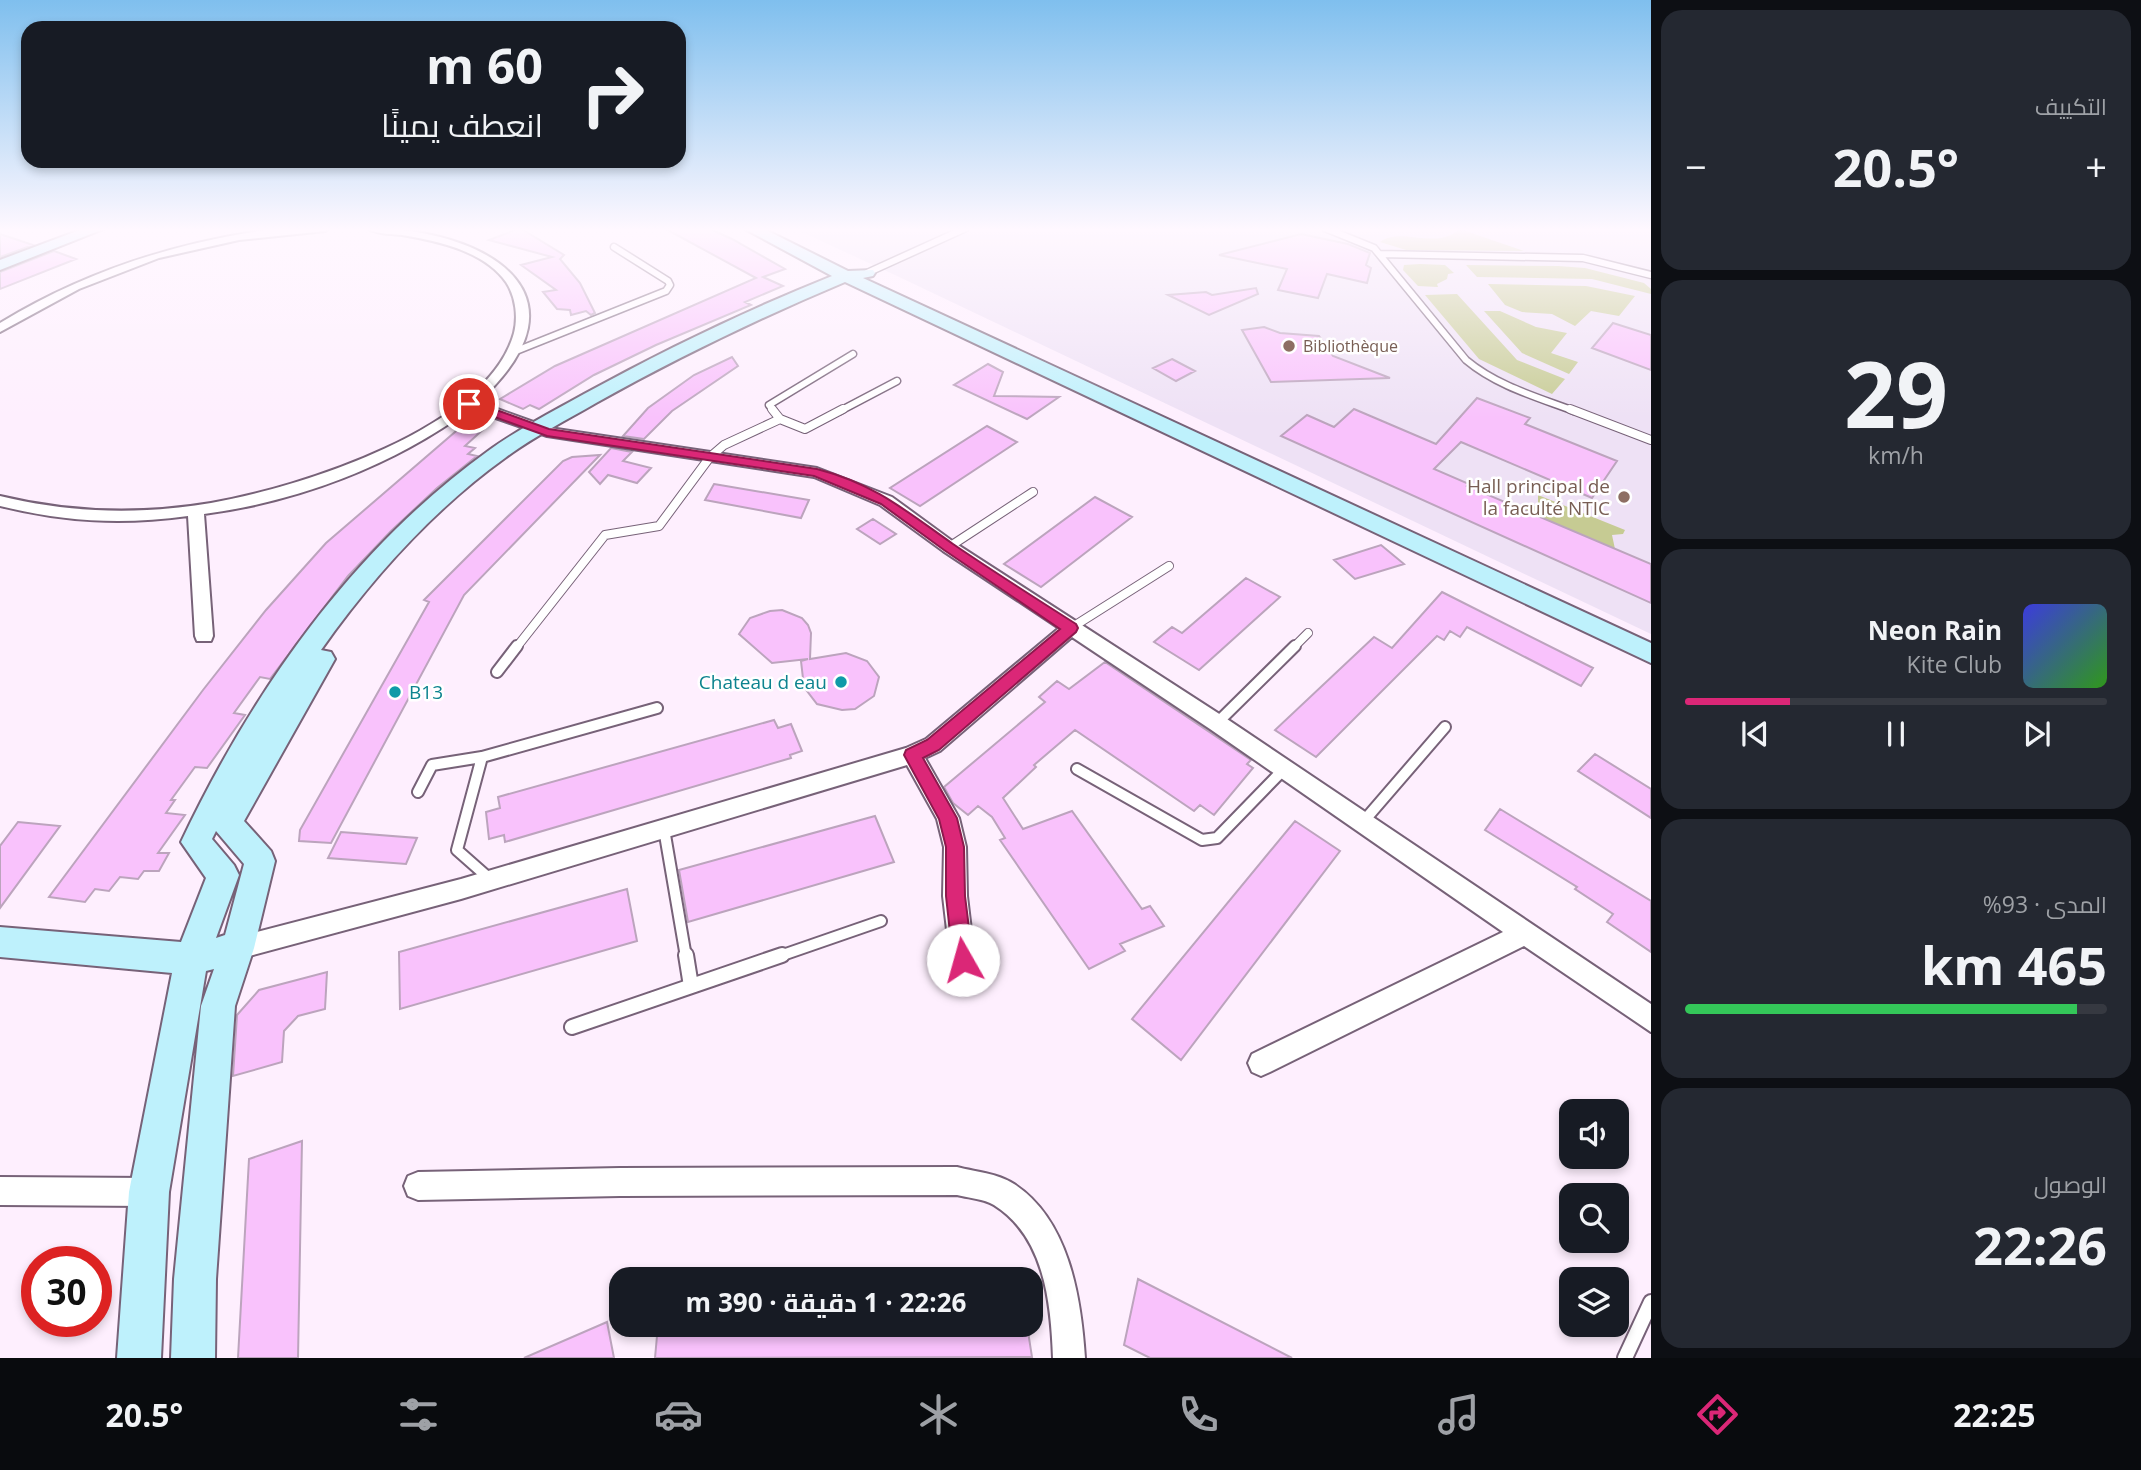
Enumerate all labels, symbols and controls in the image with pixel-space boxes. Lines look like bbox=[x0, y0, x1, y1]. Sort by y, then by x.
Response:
text: 60 m bbox=[426, 32, 543, 98]
icon: right bbox=[567, 49, 658, 140]
text: التكييف bbox=[2035, 90, 2107, 122]
text: انعطف يمينًا bbox=[381, 103, 543, 146]
text: 20.5° bbox=[1833, 131, 1959, 202]
text: − bbox=[1685, 140, 1707, 192]
text: + bbox=[2085, 140, 2107, 192]
text: 29 bbox=[1844, 331, 1948, 455]
place label: Bibliothèque bbox=[1303, 335, 1398, 357]
marker: Bibliothèque bbox=[1281, 338, 1297, 354]
pin bbox=[439, 374, 499, 434]
icon: arrive bbox=[450, 385, 488, 423]
text: km/h bbox=[1868, 439, 1924, 471]
place label: Hall principal de la faculté NTIC bbox=[1467, 473, 1610, 521]
marker: Hall principal de la faculté NTIC bbox=[1616, 489, 1632, 505]
text: Neon Rain bbox=[1868, 612, 2002, 648]
text: Kite Club bbox=[1907, 648, 2002, 680]
place label: Chateau d eau bbox=[699, 669, 827, 695]
marker: Chateau d eau bbox=[833, 674, 849, 690]
place label: B13 bbox=[409, 679, 443, 705]
marker: B13 bbox=[387, 684, 403, 700]
icon: previous bbox=[1736, 715, 1774, 753]
icon: pause bbox=[1877, 715, 1915, 753]
icon: next bbox=[2018, 715, 2056, 753]
text: المدى · 93% bbox=[1983, 888, 2107, 920]
position arrow bbox=[926, 923, 1000, 997]
text: 465 km bbox=[1921, 929, 2107, 1000]
map controls bbox=[1559, 1099, 1629, 1337]
button: sound bbox=[1559, 1099, 1629, 1169]
text: الوصول bbox=[2034, 1168, 2107, 1200]
button: search bbox=[1559, 1183, 1629, 1253]
text: 22:26 bbox=[1973, 1209, 2107, 1280]
speed limit sign: 30 bbox=[21, 1246, 112, 1337]
button: layers bbox=[1559, 1267, 1629, 1337]
text: 22:26 · 1 دقيقة · 390 m bbox=[686, 1284, 966, 1320]
icon: filters bbox=[394, 1390, 443, 1439]
icon: car bbox=[654, 1390, 703, 1439]
icon: climate bbox=[914, 1390, 963, 1439]
icon: phone bbox=[1174, 1390, 1223, 1439]
icon: music bbox=[1434, 1390, 1483, 1439]
icon: directions bbox=[1693, 1390, 1742, 1439]
text: 20.5° bbox=[106, 1393, 183, 1436]
text: 22:25 bbox=[1953, 1393, 2036, 1436]

